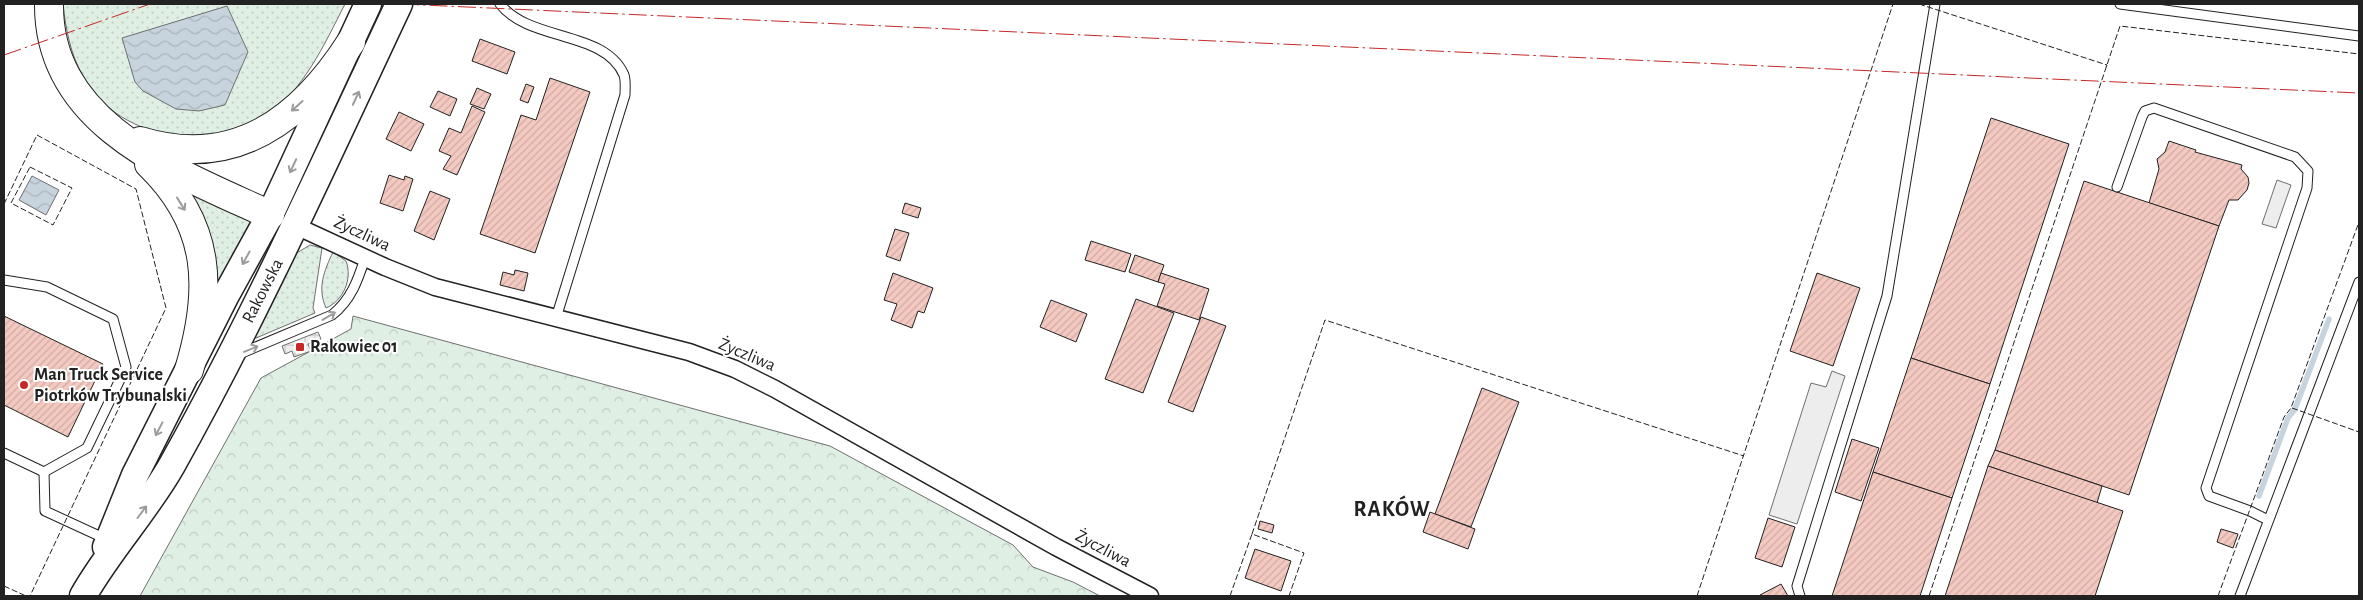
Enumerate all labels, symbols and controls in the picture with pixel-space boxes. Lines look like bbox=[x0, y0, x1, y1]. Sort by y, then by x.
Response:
one-way arrow bbox=[351, 91, 361, 106]
one-way arrow bbox=[290, 100, 303, 112]
one-way arrow bbox=[288, 158, 298, 173]
one-way arrow bbox=[177, 197, 187, 211]
street label: Życzliwa bbox=[331, 211, 394, 255]
one-way arrow bbox=[241, 251, 251, 266]
street label: Rakowska bbox=[239, 256, 287, 326]
one-way arrow bbox=[321, 310, 335, 320]
street label: Życzliwa bbox=[716, 333, 779, 375]
place label: Rakowiec 01 bbox=[310, 338, 398, 356]
marker: Rakowiec 01 bbox=[294, 341, 306, 353]
one-way arrow bbox=[243, 344, 259, 353]
place label: Man Truck Service Piotrków Trybunalski bbox=[34, 366, 187, 405]
marker: Man Truck Service Piotrków Trybunalski bbox=[18, 379, 30, 391]
one-way arrow bbox=[154, 421, 164, 436]
district label: RAKÓW bbox=[1353, 495, 1431, 520]
one-way arrow bbox=[137, 505, 147, 519]
street label: Życzliwa bbox=[1072, 525, 1135, 571]

